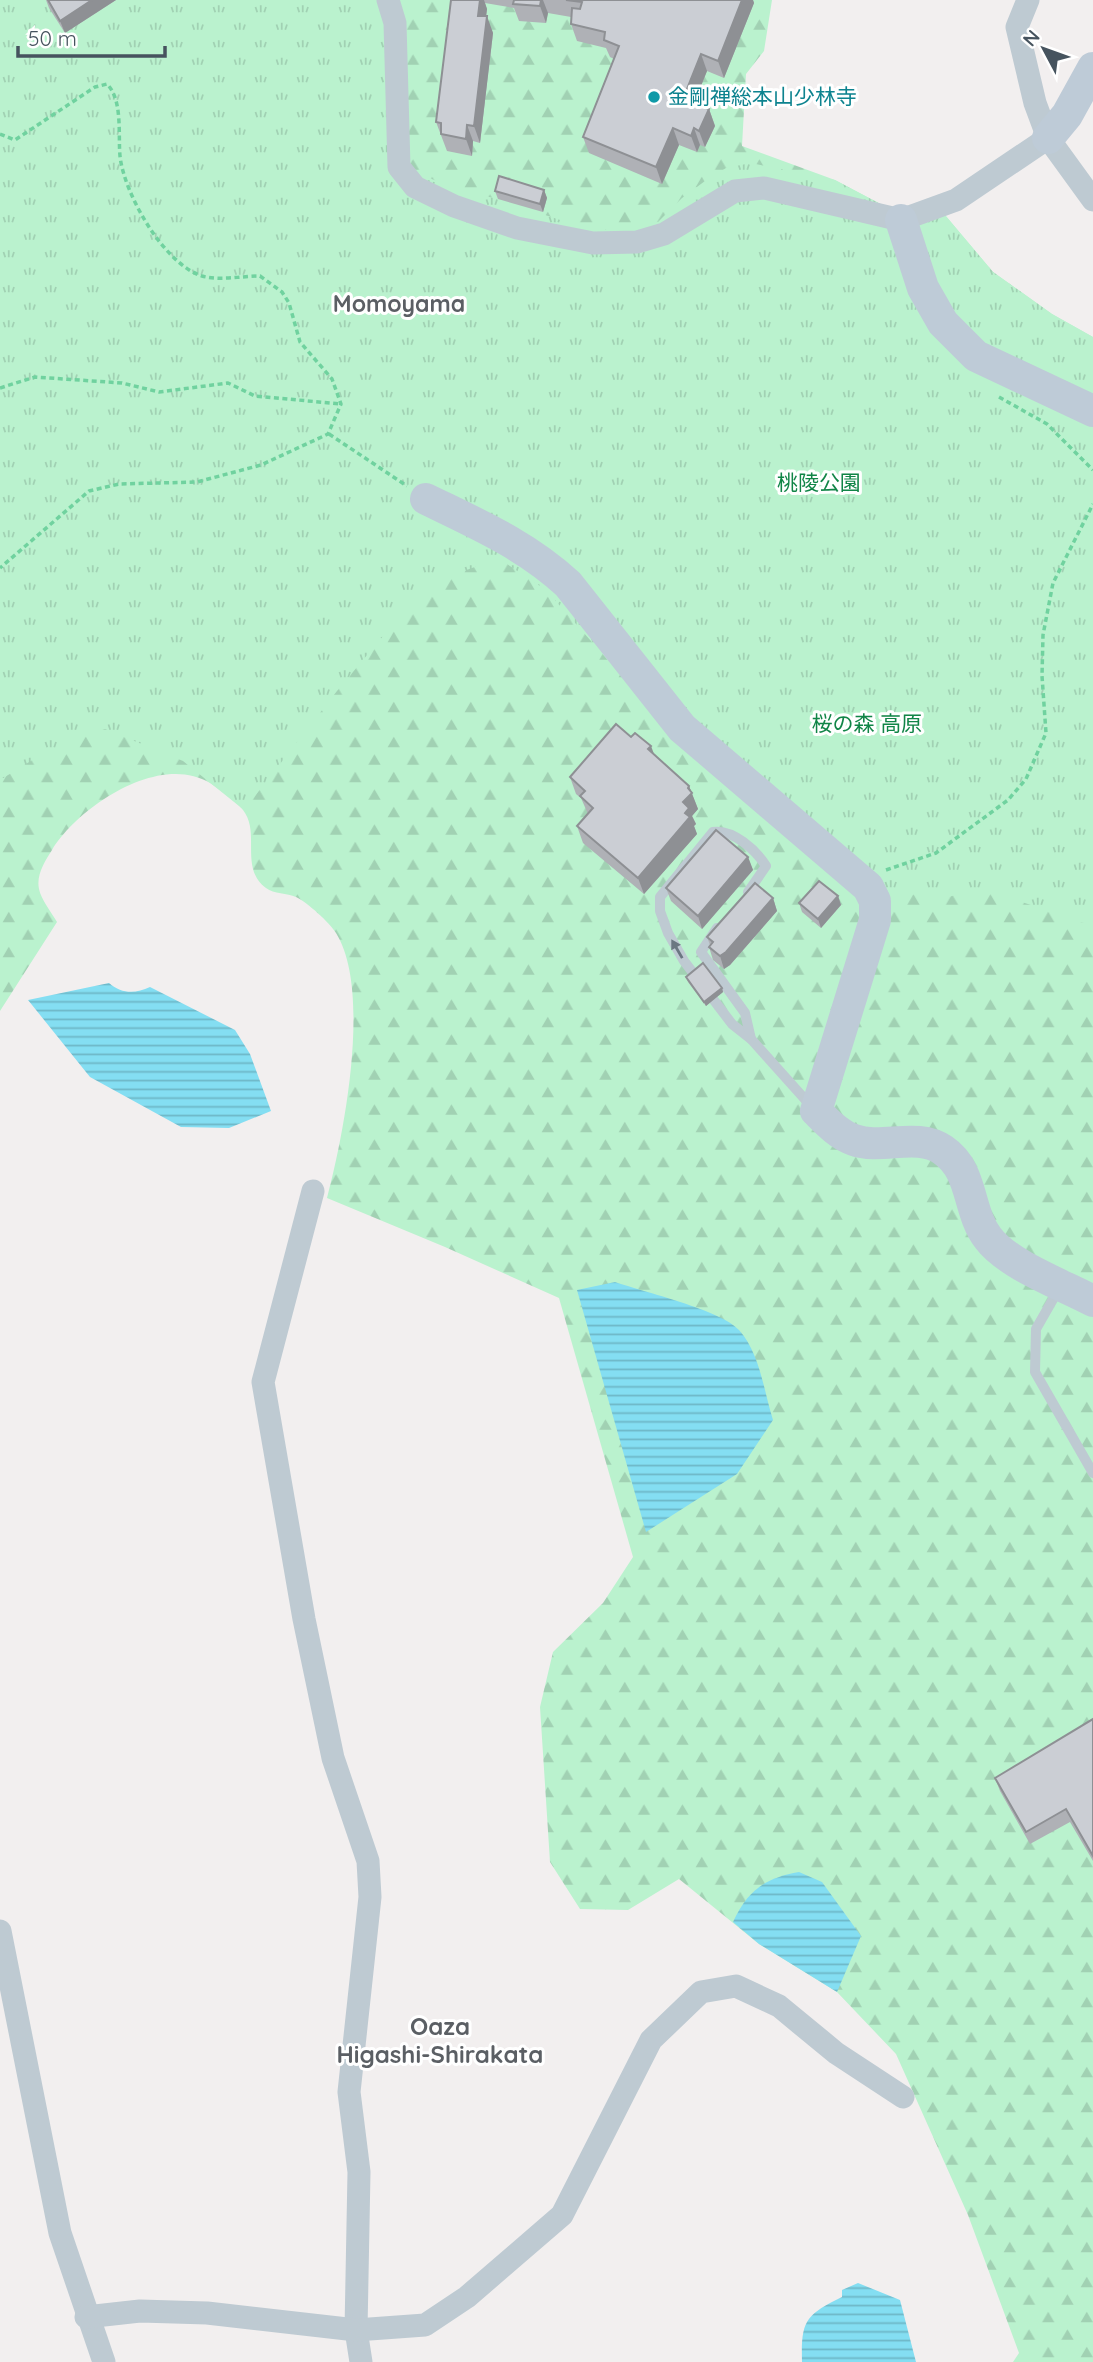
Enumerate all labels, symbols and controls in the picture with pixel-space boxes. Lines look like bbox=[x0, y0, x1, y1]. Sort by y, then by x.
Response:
scale bar bbox=[18, 14, 164, 58]
north arrow bbox=[1009, 14, 1079, 84]
text: 50 m bbox=[28, 25, 77, 51]
text: N bbox=[1018, 25, 1045, 51]
place label: 金剛禅総本山少林寺 bbox=[668, 83, 857, 109]
marker: 金剛禅総本山少林寺 bbox=[646, 89, 662, 105]
district label: Momoyama bbox=[333, 289, 465, 318]
park label: 桃陵公園 bbox=[777, 469, 861, 495]
park label: 桜の森 高原 bbox=[812, 710, 922, 736]
one-way arrow bbox=[671, 940, 683, 959]
district label: Oaza Higashi-Shirakata bbox=[337, 2011, 543, 2069]

